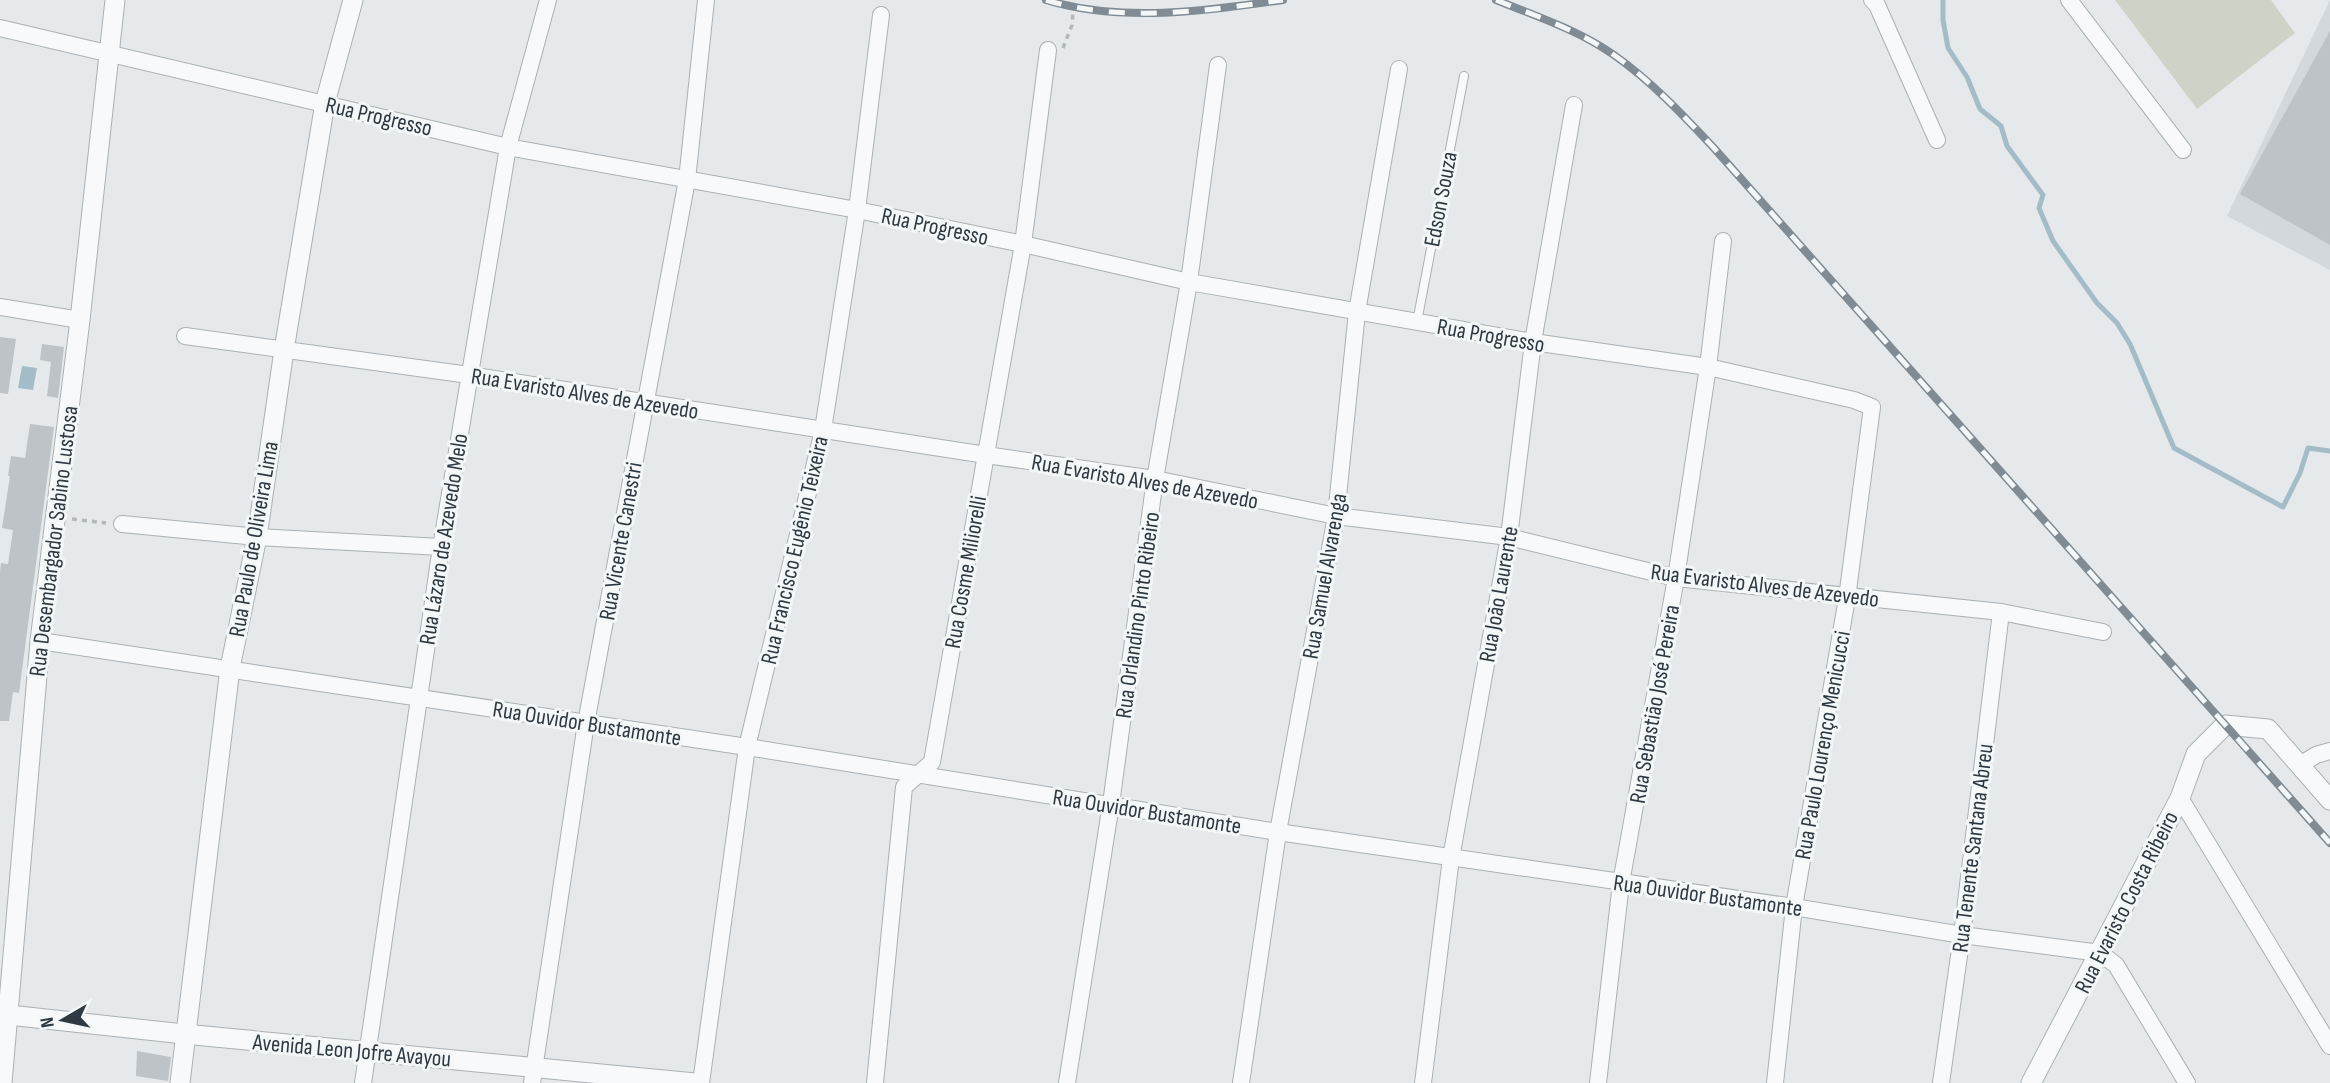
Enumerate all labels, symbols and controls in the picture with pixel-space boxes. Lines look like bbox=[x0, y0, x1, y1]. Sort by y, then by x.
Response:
street label: Rua Progresso bbox=[323, 91, 435, 143]
street label: Edson Souza bbox=[1418, 149, 1464, 249]
street label: Rua Progresso bbox=[879, 202, 991, 252]
street label: Rua Progresso bbox=[1435, 313, 1547, 359]
street label: Rua Evaristo Alves de Azevedo bbox=[469, 362, 700, 426]
street label: Rua Desembargador Sabino Lustosa bbox=[23, 404, 84, 678]
street label: Rua Lázaro de Azevedo Melo bbox=[413, 431, 475, 647]
street label: Rua Francisco Eugênio Teixeira bbox=[755, 433, 835, 667]
street label: Rua Paulo de Oliveira Lima bbox=[223, 439, 285, 639]
street label: Rua Evaristo Alves de Azevedo bbox=[1029, 448, 1260, 516]
street label: Rua Vicente Canestri bbox=[593, 460, 649, 623]
street label: Rua Samuel Alvarenga bbox=[1297, 491, 1353, 661]
street label: Rua Cosme Miliorelli bbox=[939, 494, 993, 651]
street label: Rua Orlandino Pinto Ribeiro bbox=[1110, 510, 1166, 720]
street label: Rua João Laurente bbox=[1473, 524, 1525, 664]
street label: Rua Evaristo Alves de Azevedo bbox=[1649, 558, 1881, 614]
street label: Rua Sebastião José Pereira bbox=[1624, 603, 1686, 806]
street label: Rua Paulo Lourenço Menicucci bbox=[1789, 629, 1857, 862]
street label: Rua Ouvidor Bustamonte bbox=[491, 695, 683, 753]
street label: Rua Tenente Santana Abreu bbox=[1946, 742, 2000, 954]
street label: Rua Ouvidor Bustamonte bbox=[1051, 783, 1243, 841]
street label: Rua Evaristo Costa Ribeiro bbox=[2069, 807, 2185, 998]
street label: Rua Ouvidor Bustamonte bbox=[1612, 869, 1804, 923]
north arrow bbox=[28, 985, 98, 1055]
text: N bbox=[36, 1016, 60, 1029]
street label: Avenida Leon Jofre Avayou bbox=[251, 1028, 452, 1074]

